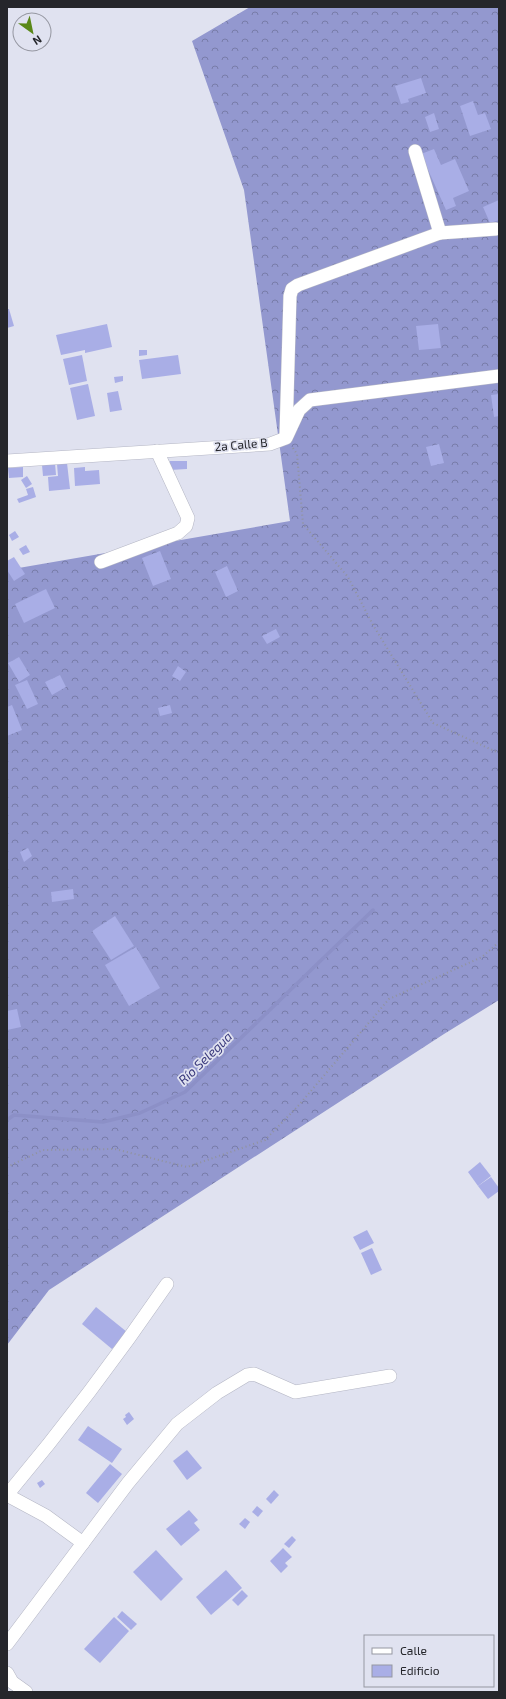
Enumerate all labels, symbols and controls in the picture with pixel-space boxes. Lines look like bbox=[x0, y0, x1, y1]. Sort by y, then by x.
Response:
north arrow bbox=[12, 12, 52, 52]
text: N bbox=[31, 33, 45, 48]
street label: 2a Calle B bbox=[214, 435, 268, 453]
water label: Río Selegua bbox=[175, 1028, 235, 1088]
legend bbox=[364, 1635, 494, 1687]
text: Calle bbox=[400, 1643, 427, 1657]
text: Edificio bbox=[400, 1663, 440, 1677]

